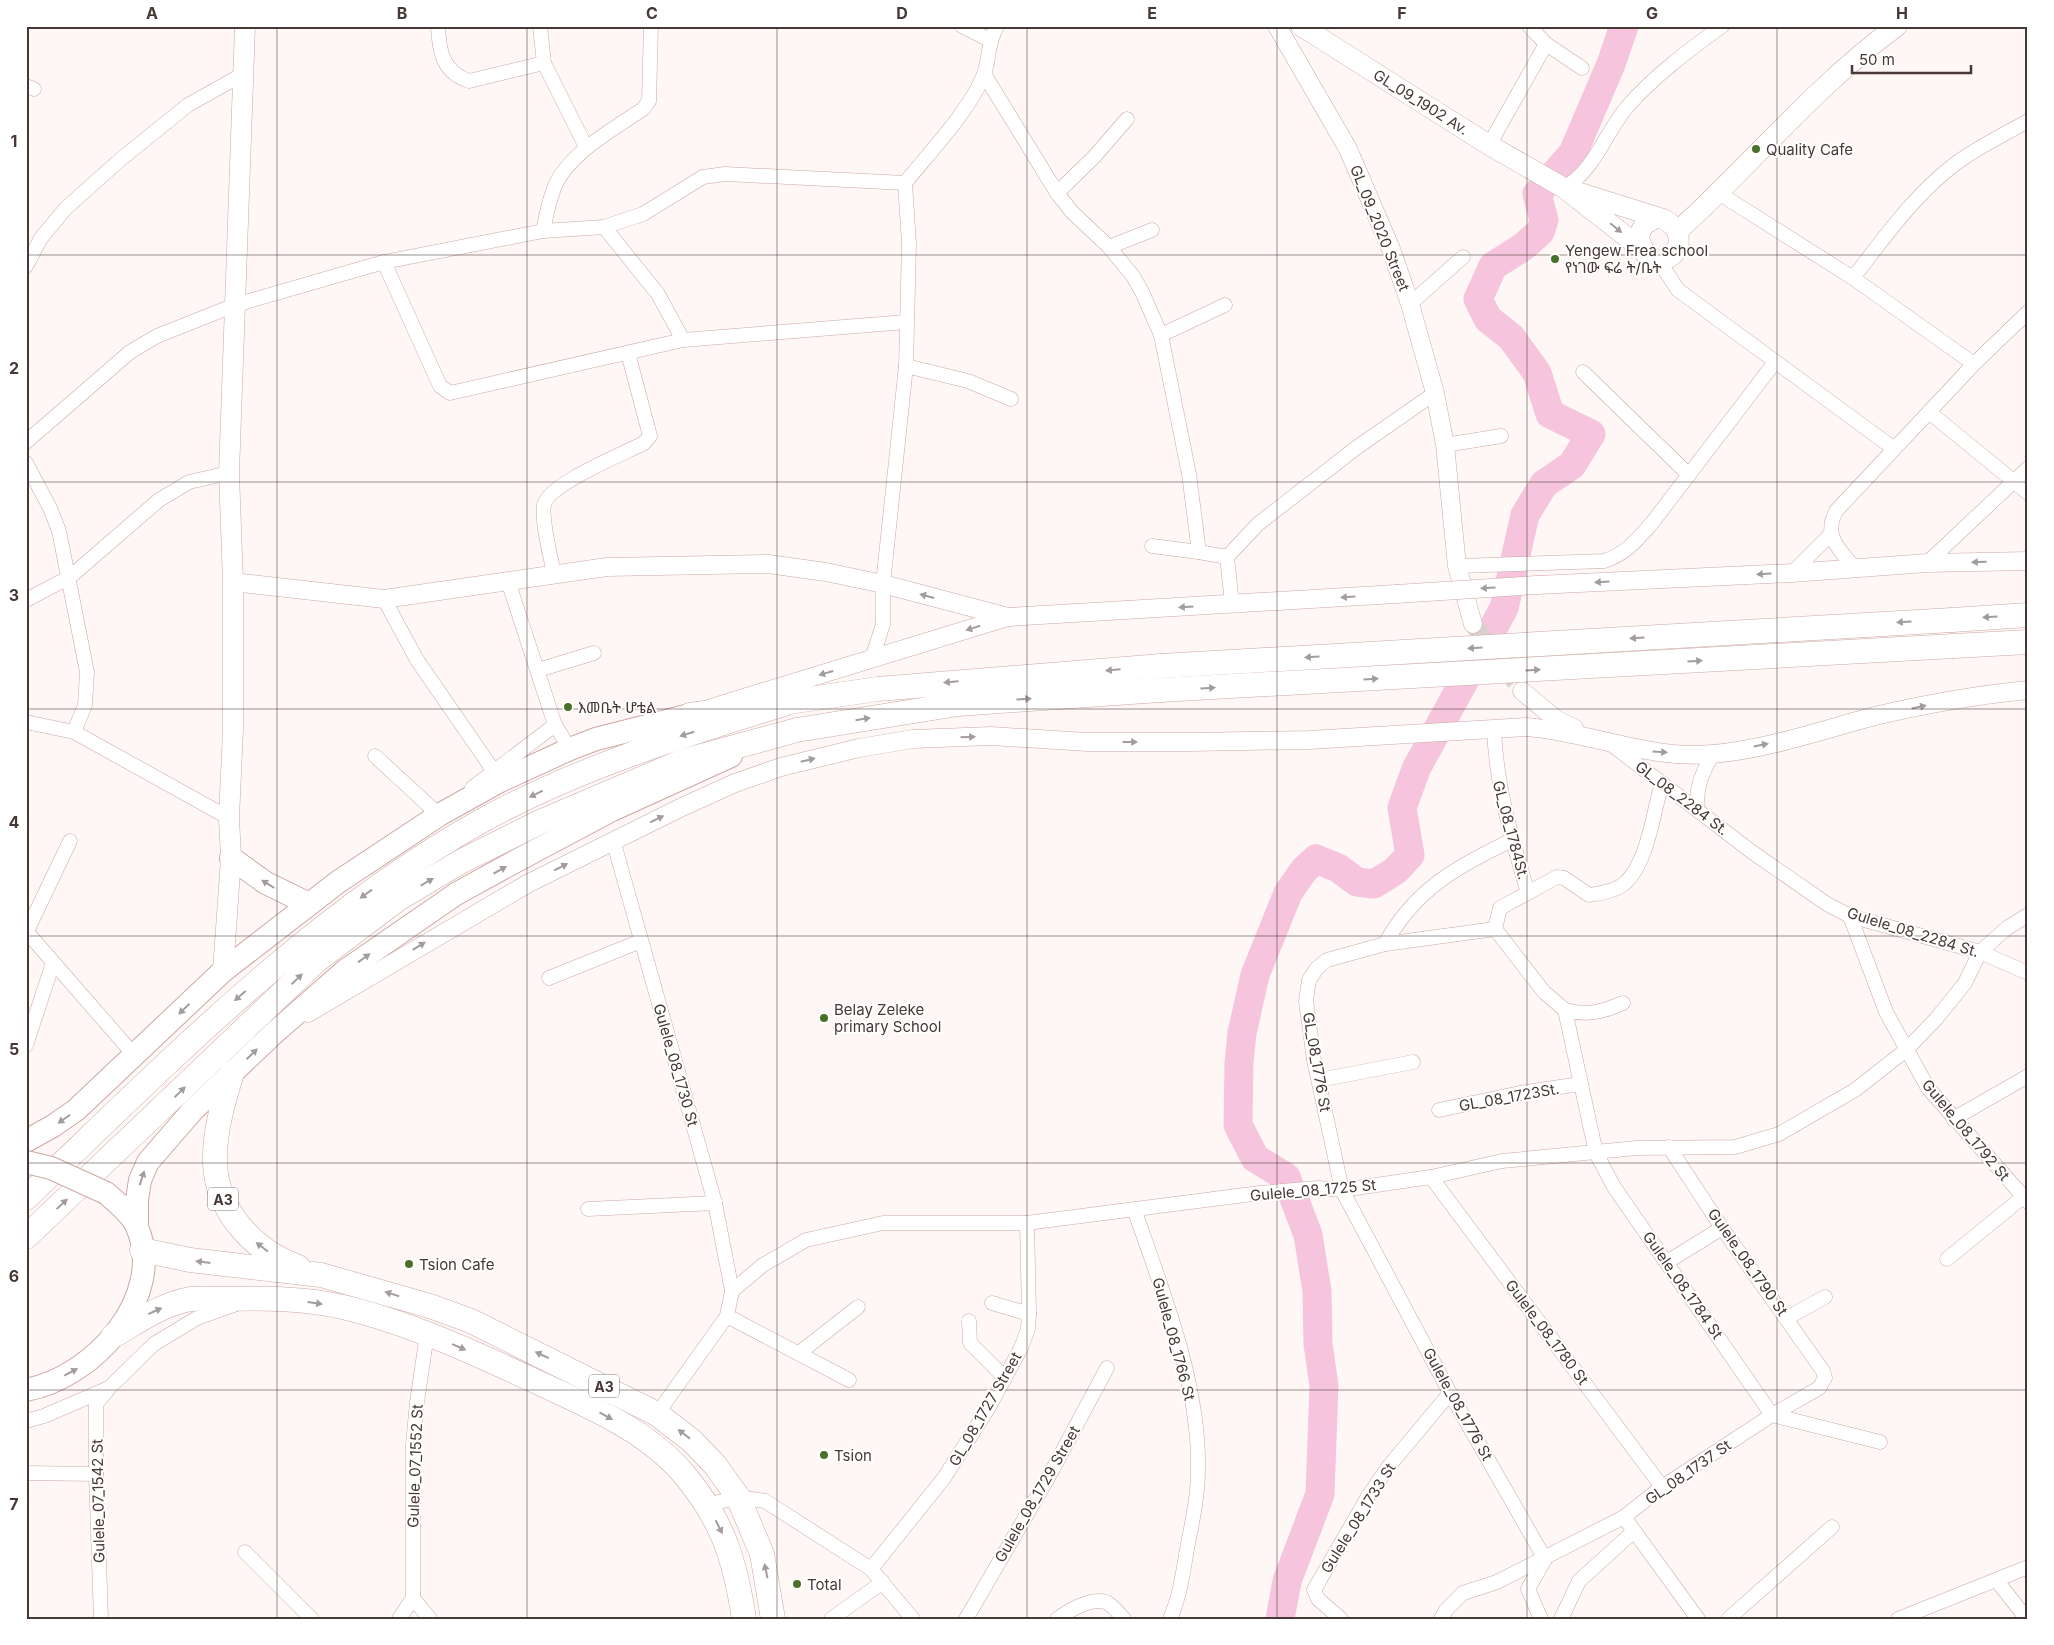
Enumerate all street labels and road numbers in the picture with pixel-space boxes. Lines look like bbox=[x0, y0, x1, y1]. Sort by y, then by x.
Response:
street label: GL_09_1902 Av. bbox=[1370, 65, 1472, 139]
street label: GL_09_2020 Street bbox=[1346, 162, 1414, 294]
street label: GL_08_2284 St. bbox=[1632, 757, 1732, 839]
street label: GL_08_1784St. bbox=[1489, 778, 1533, 882]
street label: Gulele_08_2284 St. bbox=[1845, 903, 1981, 961]
street label: Gulele_08_1730 St bbox=[649, 1001, 703, 1129]
street label: GL_08_1776 St bbox=[1299, 1011, 1335, 1113]
street label: Gulele_08_1792 St bbox=[1918, 1075, 2014, 1185]
street label: GL_08_1723St. bbox=[1457, 1079, 1561, 1115]
street label: Gulele_08_1725 St bbox=[1249, 1175, 1377, 1205]
road number: A3 bbox=[208, 1188, 238, 1210]
street label: Gulele_08_1790 St bbox=[1704, 1205, 1792, 1319]
street label: Gulele_08_1784 St bbox=[1639, 1228, 1727, 1343]
street label: Gulele_08_1766 St bbox=[1148, 1275, 1200, 1403]
street label: Gulele_08_1780 St bbox=[1501, 1276, 1593, 1388]
street label: Gulele_08_1776 St bbox=[1419, 1344, 1497, 1464]
street label: GL_08_1727 Street bbox=[945, 1349, 1025, 1469]
road number: A3 bbox=[589, 1374, 619, 1398]
street label: Gulele_07_1552 St bbox=[403, 1404, 427, 1528]
street label: Gulele_08_1729 Street bbox=[990, 1422, 1084, 1566]
street label: GL_08_1737 St bbox=[1641, 1435, 1735, 1509]
street label: Gulele_07_1542 St bbox=[87, 1439, 109, 1563]
street label: Gulele_08_1733 St bbox=[1316, 1459, 1400, 1577]

